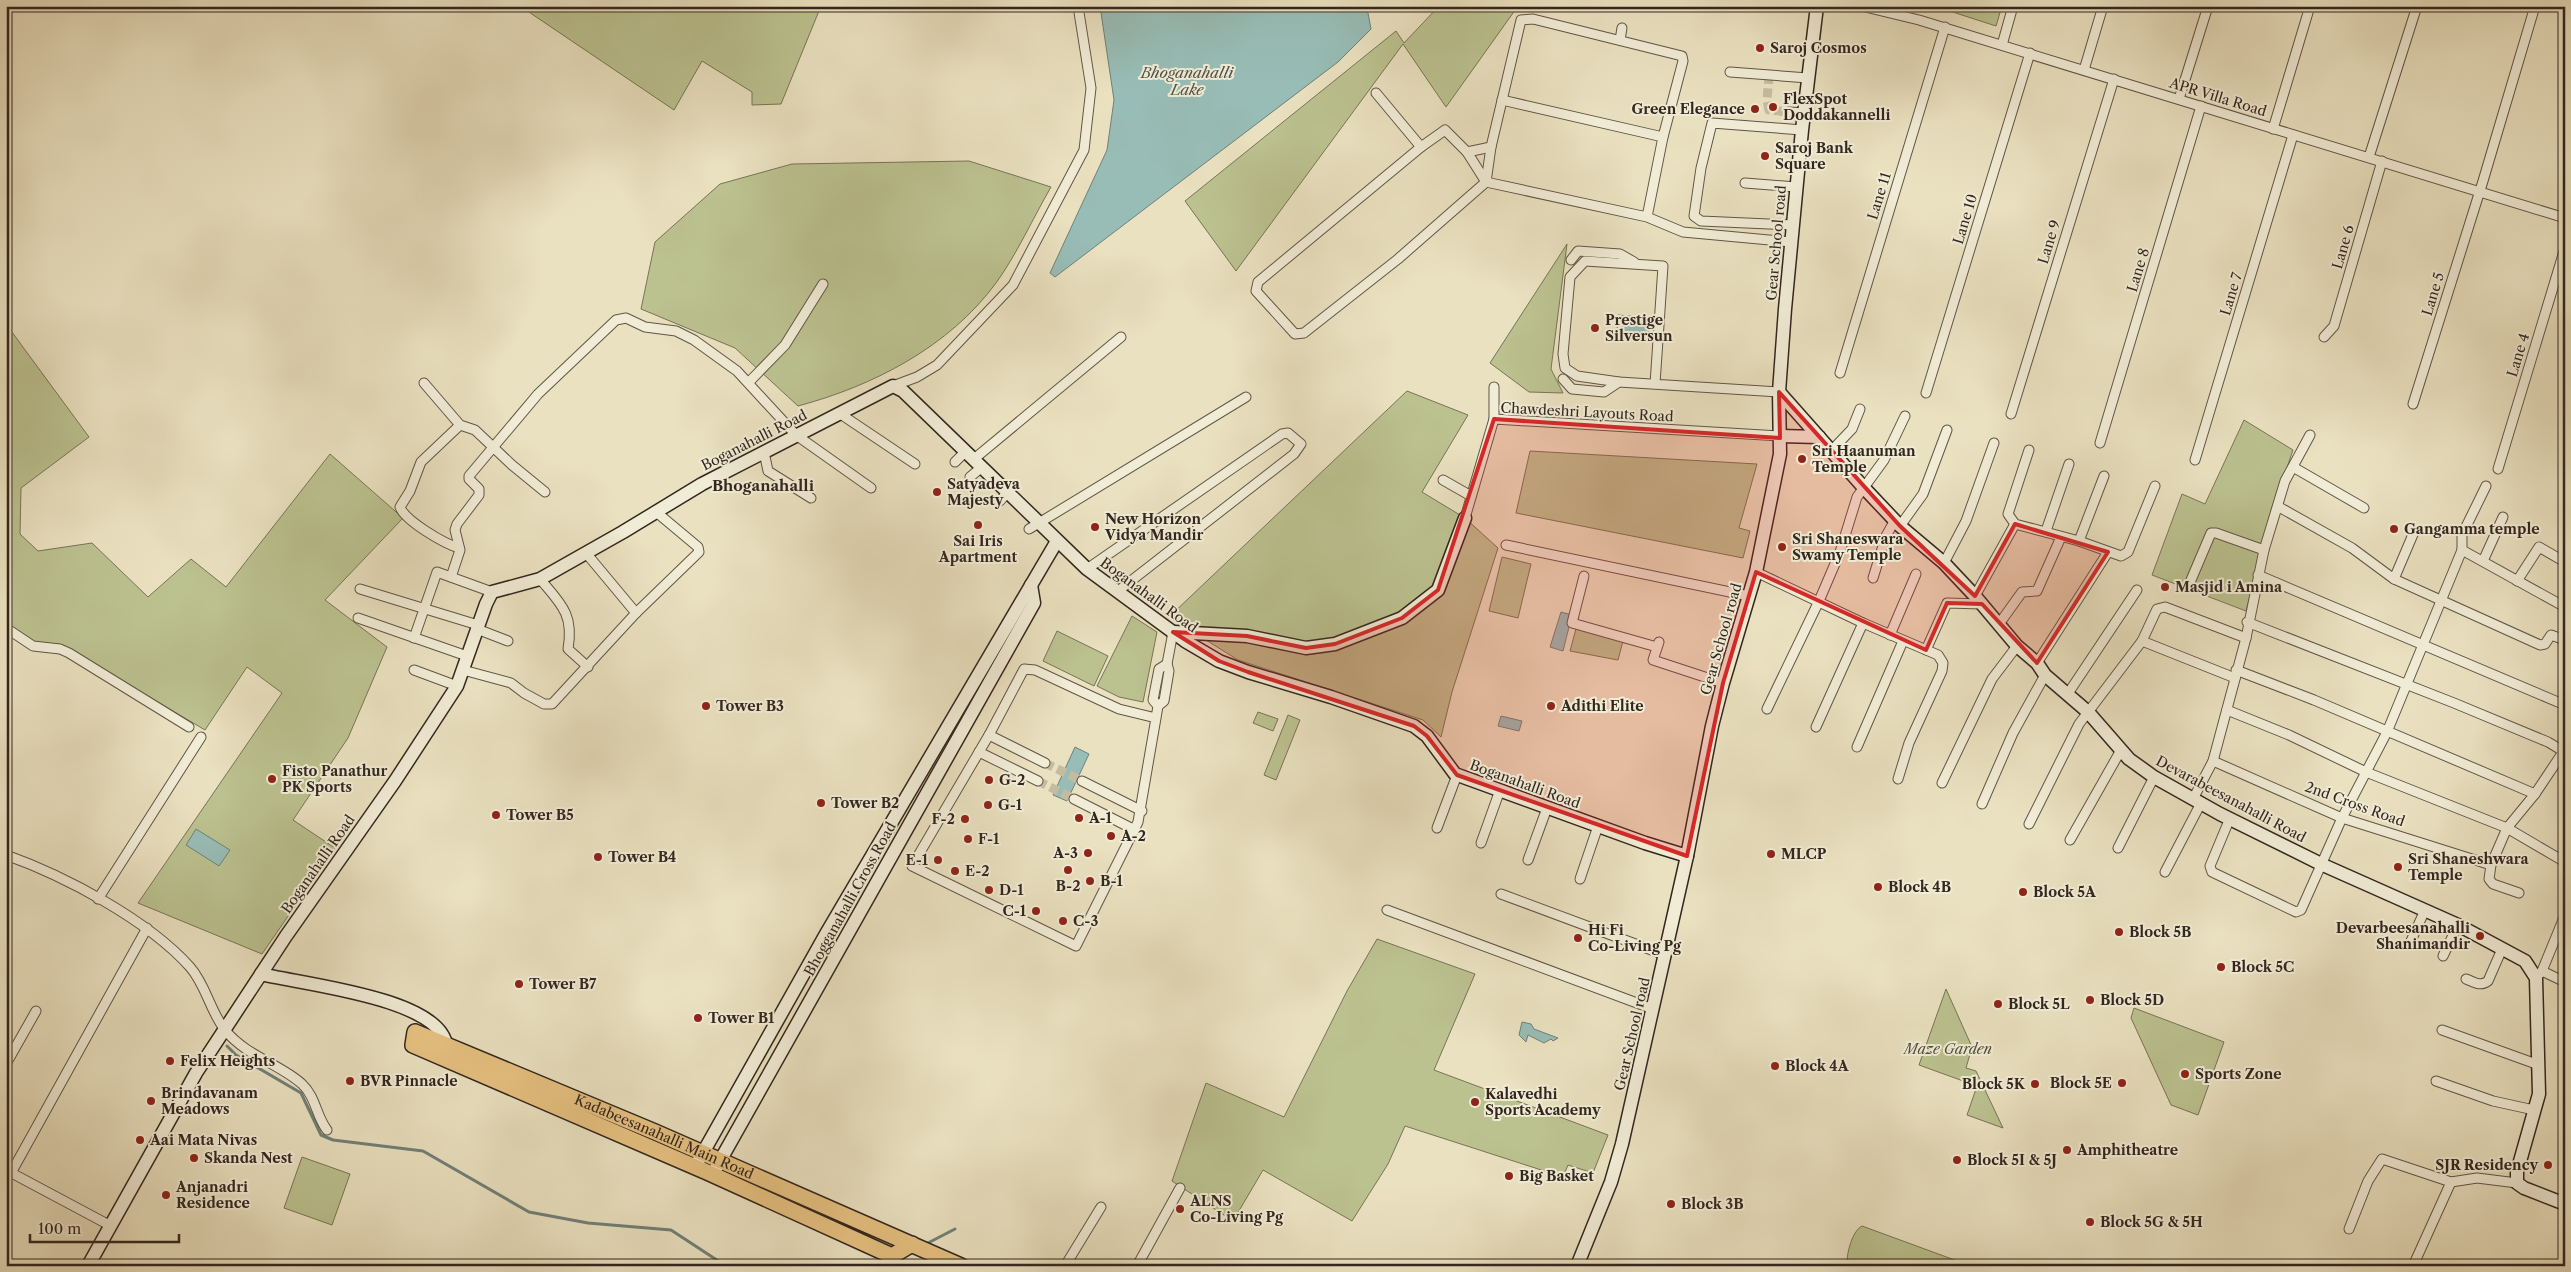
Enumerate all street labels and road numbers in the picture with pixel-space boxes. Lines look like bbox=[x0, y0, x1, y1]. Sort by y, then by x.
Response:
street label: APR Villa Road bbox=[2166, 73, 2269, 120]
street label: Lane 11 bbox=[1863, 170, 1895, 222]
street label: Gear School road bbox=[1762, 184, 1790, 301]
street label: Lane 10 bbox=[1949, 192, 1981, 246]
street label: Lane 9 bbox=[2034, 218, 2064, 266]
street label: Lane 6 bbox=[2328, 223, 2358, 271]
street label: Lane 8 bbox=[2123, 246, 2153, 294]
street label: Lane 7 bbox=[2216, 270, 2246, 318]
street label: Lane 5 bbox=[2418, 270, 2448, 318]
street label: Lane 4 bbox=[2503, 331, 2533, 379]
street label: Chawdeshri Layouts Road bbox=[1500, 398, 1674, 426]
street label: Boganahalli Road bbox=[698, 405, 810, 474]
street label: Boganahalli Road bbox=[1097, 554, 1202, 637]
street label: Gear School road bbox=[1696, 580, 1746, 697]
street label: Devarabeesanahalli Road bbox=[2153, 752, 2310, 846]
street label: Boganahalli Road bbox=[1467, 756, 1583, 813]
street label: 2nd Cross Road bbox=[2303, 778, 2408, 831]
street label: Boganahalli Road bbox=[277, 811, 359, 917]
street label: Bhogganahalli Cross Road bbox=[800, 818, 900, 979]
street label: Gear School road bbox=[1610, 975, 1654, 1092]
street label: Kadabeesanahalli Main Road bbox=[572, 1090, 757, 1183]

